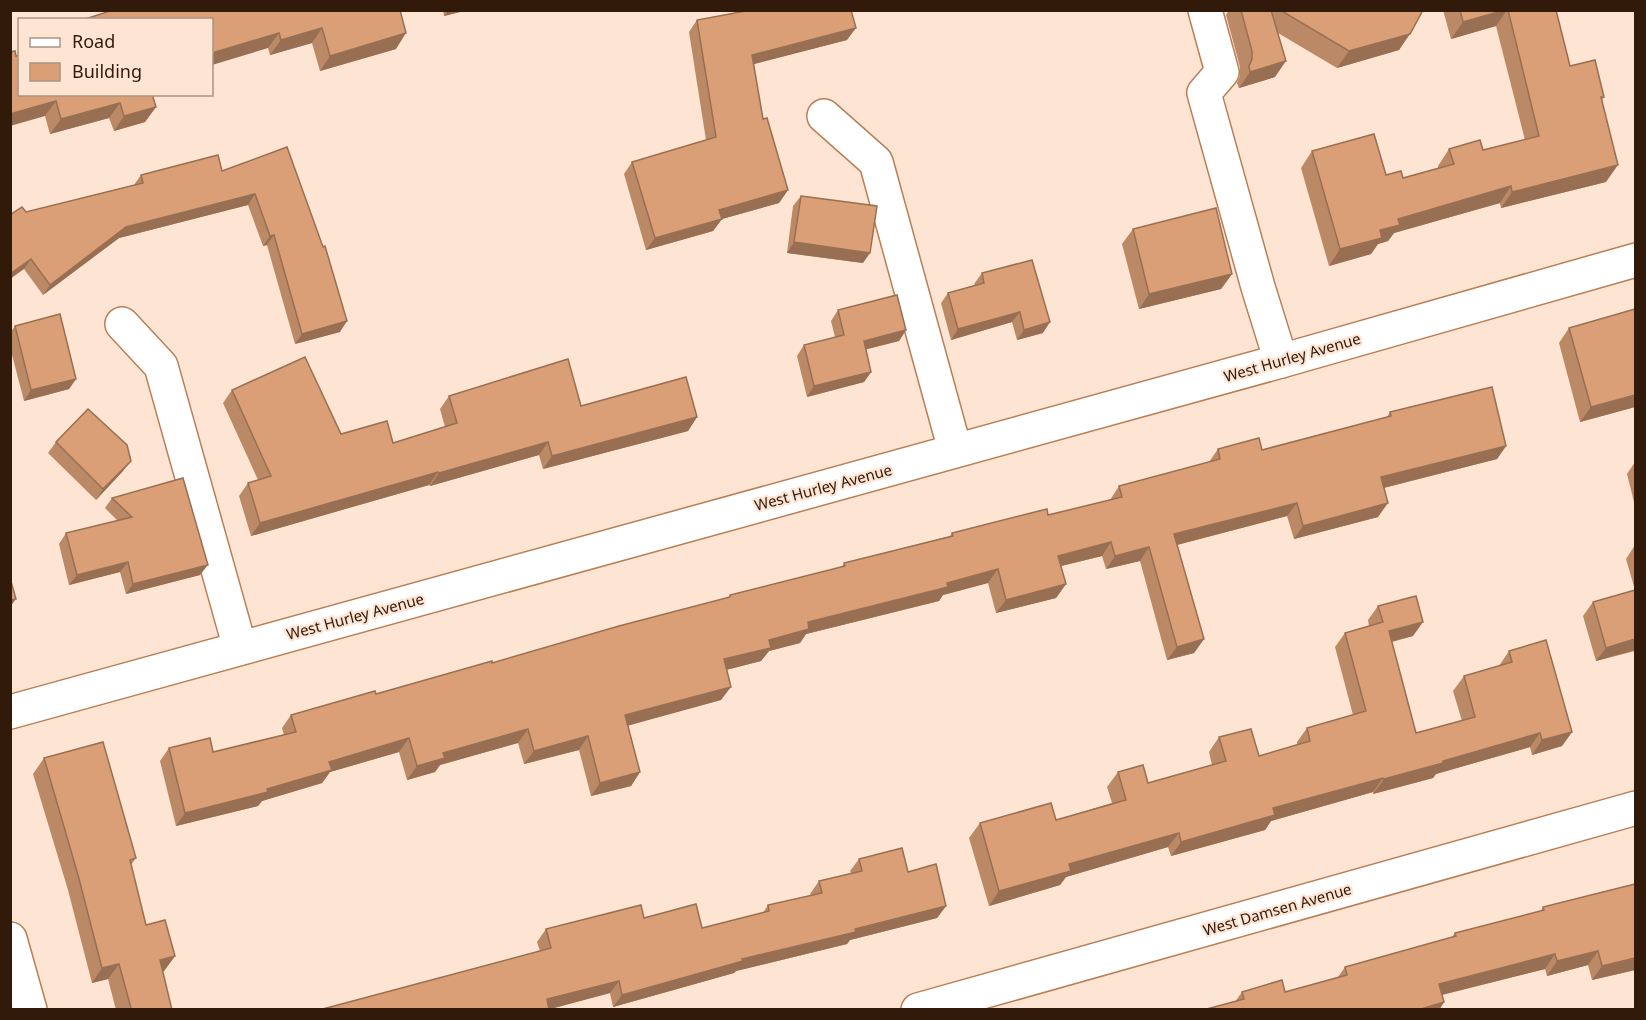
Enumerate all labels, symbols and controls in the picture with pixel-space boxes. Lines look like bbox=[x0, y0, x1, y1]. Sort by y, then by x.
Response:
legend bbox=[18, 18, 213, 96]
text: Road bbox=[72, 29, 115, 53]
text: Building bbox=[72, 59, 142, 83]
street label: West Hurley Avenue bbox=[1221, 328, 1363, 386]
street label: West Hurley Avenue bbox=[752, 459, 894, 515]
street label: West Hurley Avenue bbox=[284, 588, 426, 644]
street label: West Damsen Avenue bbox=[1200, 878, 1354, 940]

